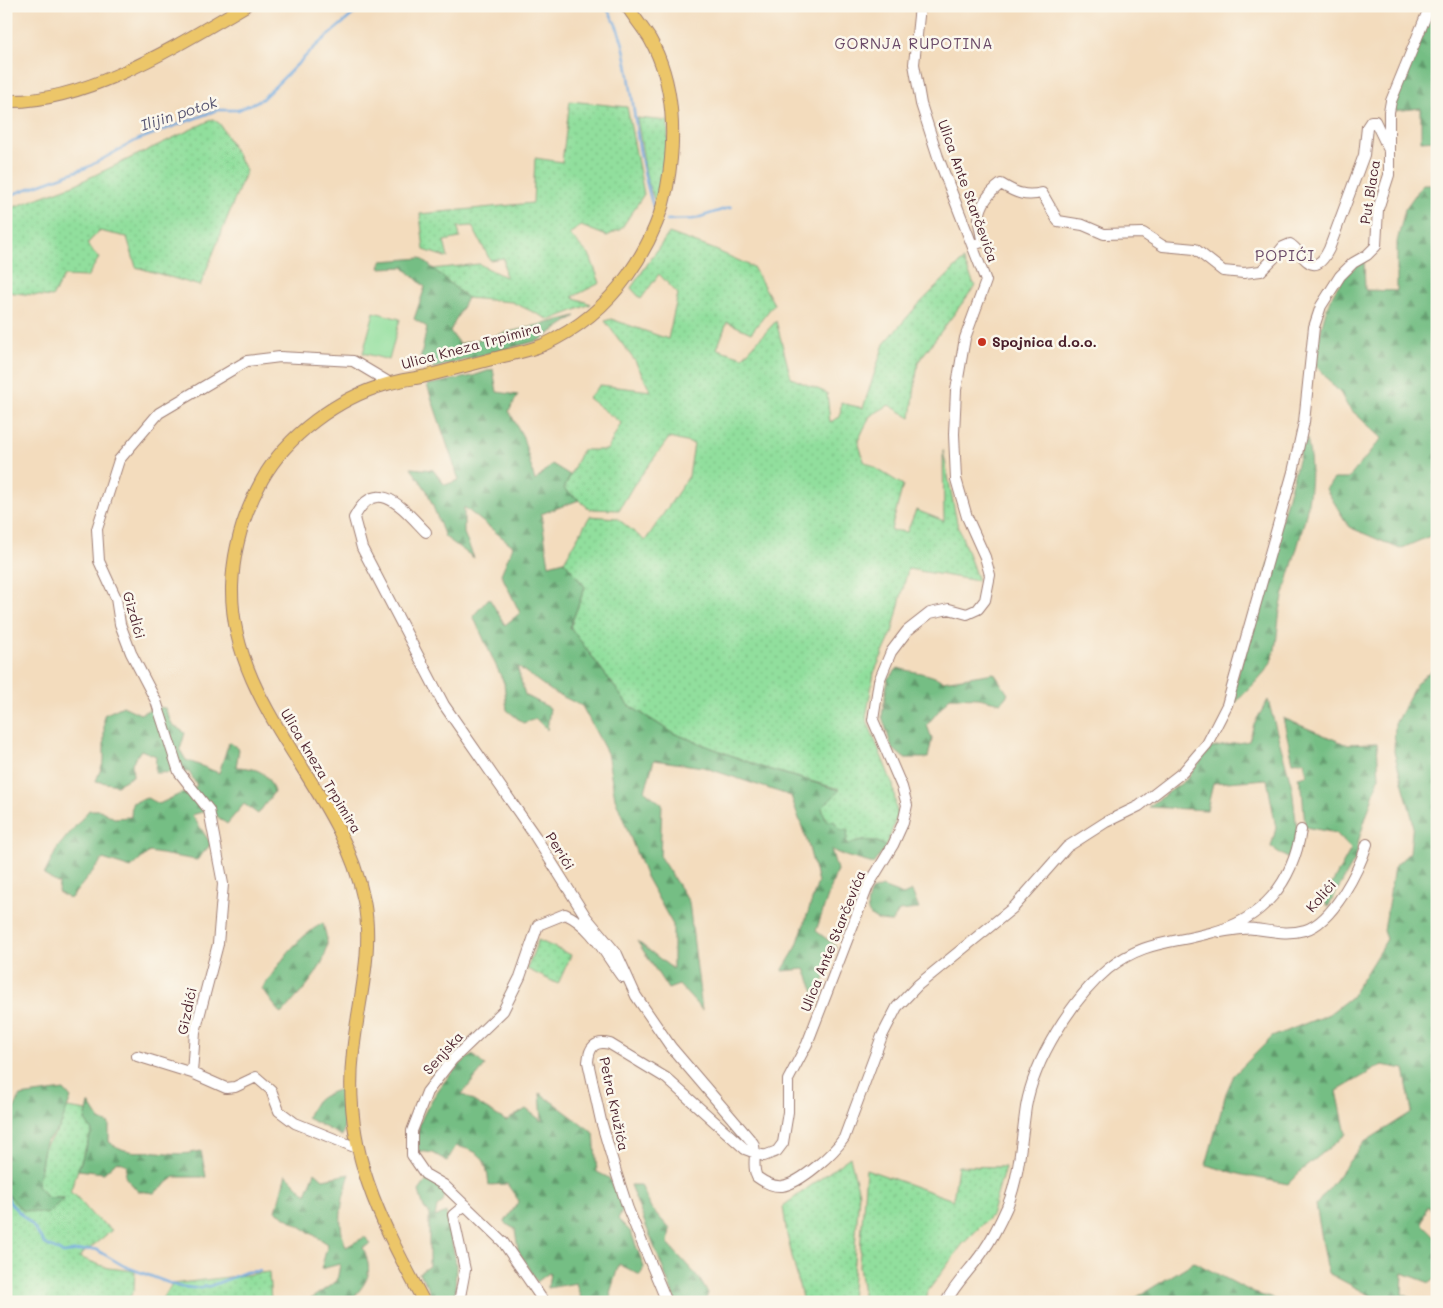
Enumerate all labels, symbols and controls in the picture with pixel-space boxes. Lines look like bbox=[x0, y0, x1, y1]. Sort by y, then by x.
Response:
district label: GORNJA RUPOTINA bbox=[834, 33, 994, 53]
water label: Ilijin potok bbox=[138, 91, 220, 135]
street label: Ulica Ante Starčevića bbox=[934, 117, 1003, 265]
street label: Put Blaca bbox=[1355, 158, 1384, 225]
district label: POPIĆI bbox=[1255, 245, 1315, 265]
street label: Ulica Kneza Trpimira bbox=[399, 318, 543, 373]
place label: Spojnica d.o.o. bbox=[992, 332, 1097, 351]
marker: Spojnica d.o.o. bbox=[976, 336, 988, 348]
street label: Gizdići bbox=[119, 589, 150, 641]
street label: Ulica kneza Trpimira bbox=[277, 705, 366, 837]
street label: Perići bbox=[541, 828, 579, 873]
street label: Ulica Ante Starčevića bbox=[796, 867, 870, 1014]
street label: Kolići bbox=[1301, 875, 1340, 916]
street label: Gizdići bbox=[172, 985, 201, 1036]
street label: Senjska bbox=[418, 1027, 467, 1078]
street label: Petra Kružića bbox=[595, 1055, 634, 1153]

